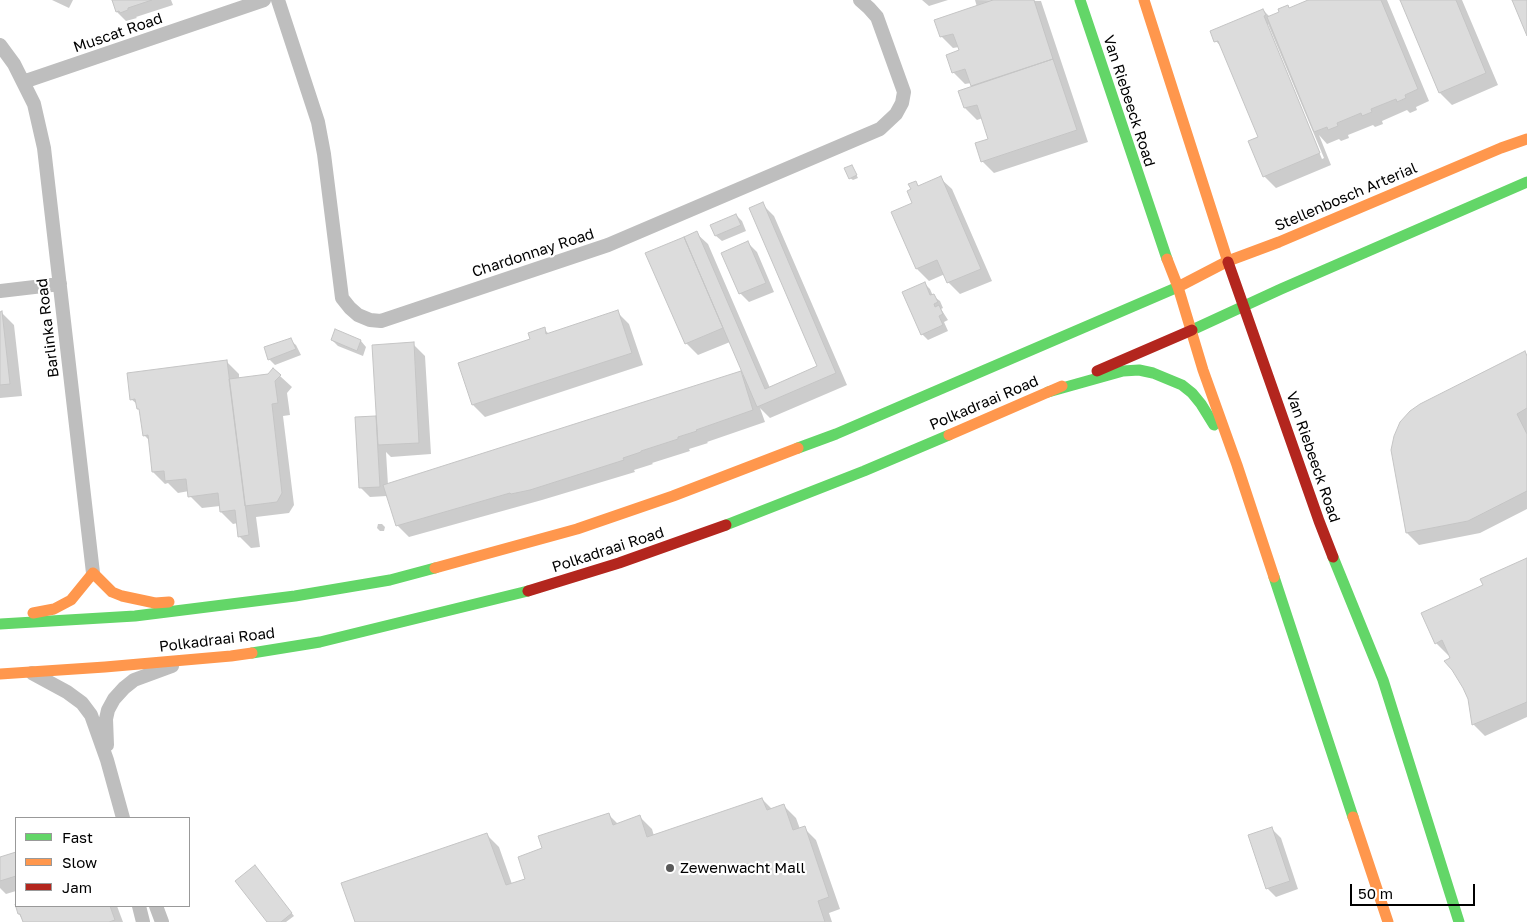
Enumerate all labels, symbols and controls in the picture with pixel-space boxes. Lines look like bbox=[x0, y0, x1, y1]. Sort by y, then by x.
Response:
street label: Muscat Road bbox=[71, 9, 165, 57]
street label: Van Riebeeck Road bbox=[1099, 33, 1159, 169]
street label: Stellenbosch Arterial bbox=[1272, 159, 1420, 235]
street label: Chardonnay Road bbox=[470, 225, 596, 281]
street label: Barlinka Road bbox=[33, 277, 63, 379]
street label: Polkadraai Road bbox=[927, 372, 1041, 434]
street label: Van Riebeeck Road bbox=[1282, 389, 1344, 525]
street label: Polkadraai Road bbox=[550, 523, 666, 577]
street label: Polkadraai Road bbox=[158, 624, 276, 656]
legend bbox=[15, 817, 190, 907]
text: Fast bbox=[62, 828, 93, 846]
text: Slow bbox=[62, 853, 97, 871]
place label: Zewenwacht Mall bbox=[680, 859, 805, 877]
marker: Zewenwacht Mall bbox=[664, 862, 676, 874]
scale bar bbox=[1352, 874, 1477, 906]
text: Jam bbox=[62, 878, 92, 896]
text: 50 m bbox=[1358, 884, 1393, 902]

